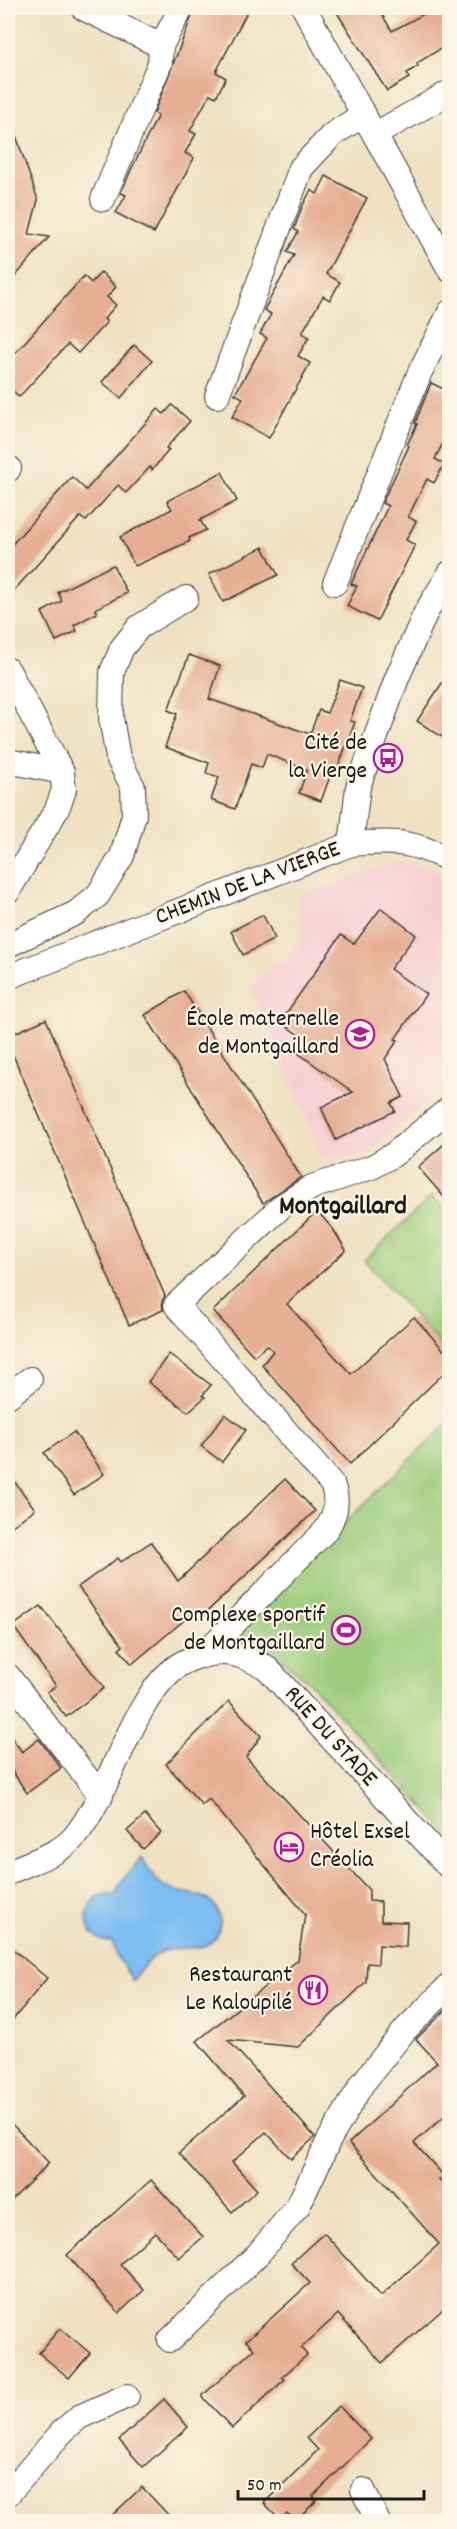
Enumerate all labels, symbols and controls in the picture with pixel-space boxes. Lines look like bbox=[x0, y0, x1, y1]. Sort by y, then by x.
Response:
place label: Cité de la Vierge bbox=[288, 727, 367, 789]
bus stop icon: Cité de la Vierge bbox=[372, 742, 404, 774]
street label: CHEMIN DE LA VIERGE bbox=[151, 833, 346, 935]
place label: École maternelle de Montgaillard bbox=[186, 1003, 339, 1065]
school or university icon: École maternelle de Montgaillard bbox=[344, 1018, 376, 1050]
district label: Montgaillard bbox=[279, 1188, 407, 1227]
place label: Complexe sportif de Montgaillard bbox=[171, 1599, 326, 1661]
sports icon: Complexe sportif de Montgaillard bbox=[330, 1614, 362, 1646]
street label: RUE DU STADE bbox=[275, 1679, 385, 1795]
place label: Hôtel Exsel Créolia bbox=[310, 1816, 410, 1878]
hotel icon: Hôtel Exsel Créolia bbox=[273, 1831, 305, 1863]
place label: Restaurant Le Kaloupilé bbox=[186, 1959, 292, 2021]
restaurant icon: Restaurant Le Kaloupilé bbox=[297, 1974, 329, 2006]
scale bar bbox=[238, 2463, 424, 2501]
text: 50 m bbox=[247, 2474, 282, 2499]

